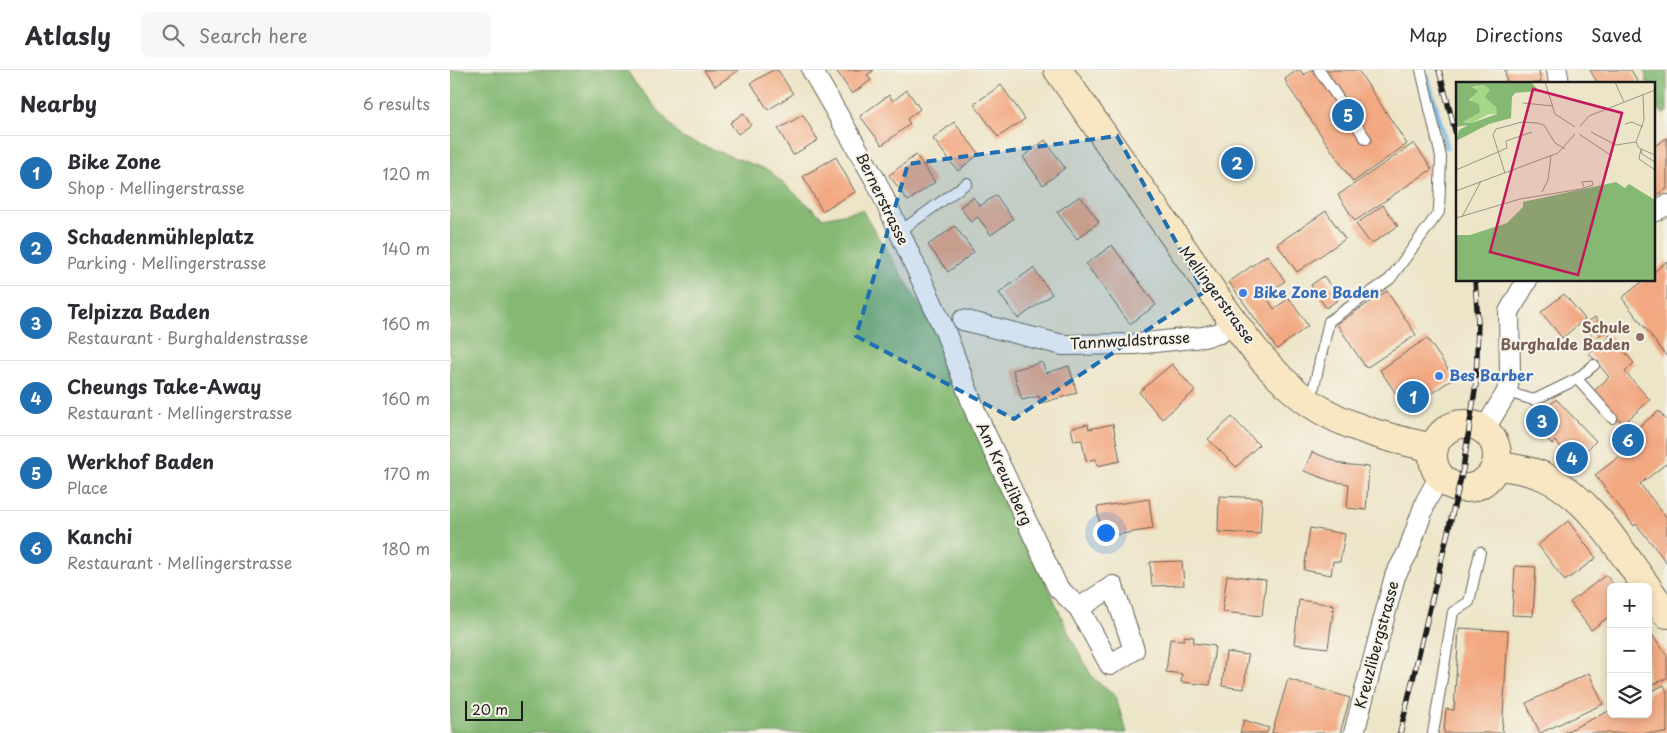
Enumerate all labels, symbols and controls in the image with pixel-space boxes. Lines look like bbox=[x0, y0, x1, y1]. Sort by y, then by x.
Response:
search box bbox=[141, 12, 491, 57]
text: Atlasly bbox=[25, 17, 111, 53]
icon: search bbox=[159, 21, 187, 49]
text: Search here bbox=[199, 21, 308, 49]
text: Map bbox=[1409, 21, 1447, 48]
text: Directions bbox=[1475, 21, 1563, 48]
text: Saved bbox=[1591, 21, 1642, 48]
inset map bbox=[1456, 82, 1654, 281]
text: Nearby bbox=[20, 87, 97, 119]
text: 6 results bbox=[363, 91, 430, 115]
pin: 5 bbox=[1332, 96, 1364, 134]
pin: 2 bbox=[1221, 144, 1253, 182]
text: Bike Zone bbox=[67, 147, 161, 175]
street label: Bernerstrasse bbox=[851, 148, 916, 249]
text: 1 bbox=[32, 161, 40, 185]
text: 120 m bbox=[383, 161, 430, 185]
text: Shop · Mellingerstrasse bbox=[67, 175, 245, 199]
text: Schadenmühleplatz bbox=[67, 222, 254, 250]
text: 2 bbox=[30, 236, 42, 260]
text: 140 m bbox=[382, 236, 430, 260]
street label: Mellingerstrasse bbox=[1175, 240, 1262, 348]
text: Parking · Mellingerstrasse bbox=[67, 250, 266, 274]
place label: Bike Zone Baden bbox=[1253, 280, 1379, 303]
marker: Bike Zone Baden bbox=[1237, 287, 1249, 299]
text: Telpizza Baden bbox=[67, 297, 210, 325]
text: 3 bbox=[31, 311, 41, 335]
text: 160 m bbox=[382, 311, 430, 335]
place label: Schule Burghalde Baden bbox=[1500, 315, 1630, 355]
text: Restaurant · Burghaldenstrasse bbox=[67, 325, 308, 349]
street label: Tannwaldstrasse bbox=[1069, 325, 1191, 354]
marker: Schule Burghalde Baden bbox=[1634, 331, 1646, 343]
place label: Bes Barber bbox=[1449, 363, 1534, 386]
marker: Bes Barber bbox=[1433, 370, 1445, 382]
text: Cheungs Take-Away bbox=[67, 372, 261, 400]
pin: 1 bbox=[1397, 378, 1429, 416]
text: 4 bbox=[31, 386, 41, 410]
text: 160 m bbox=[382, 386, 430, 410]
text: Restaurant · Mellingerstrasse bbox=[67, 400, 292, 424]
pin: 3 bbox=[1526, 402, 1558, 440]
street label: Am Kreuzliberg bbox=[971, 418, 1039, 529]
pin: 6 bbox=[1612, 421, 1644, 459]
pin: 4 bbox=[1556, 439, 1588, 477]
text: Werkhof Baden bbox=[67, 447, 214, 475]
text: 5 bbox=[31, 461, 41, 485]
text: 170 m bbox=[384, 461, 430, 485]
text: Place bbox=[67, 475, 108, 499]
your location bbox=[1093, 520, 1119, 546]
text: Kanchi bbox=[67, 522, 132, 550]
text: 6 bbox=[30, 536, 42, 560]
text: 180 m bbox=[382, 536, 430, 560]
text: Restaurant · Mellingerstrasse bbox=[67, 550, 292, 574]
street label: Kreuzlibergstrasse bbox=[1347, 578, 1404, 711]
map controls bbox=[1607, 583, 1652, 718]
button: + bbox=[1607, 583, 1652, 628]
button: − bbox=[1607, 628, 1652, 673]
button: layers bbox=[1607, 673, 1652, 718]
scale bar bbox=[465, 698, 522, 721]
text: 20 m bbox=[472, 699, 508, 720]

